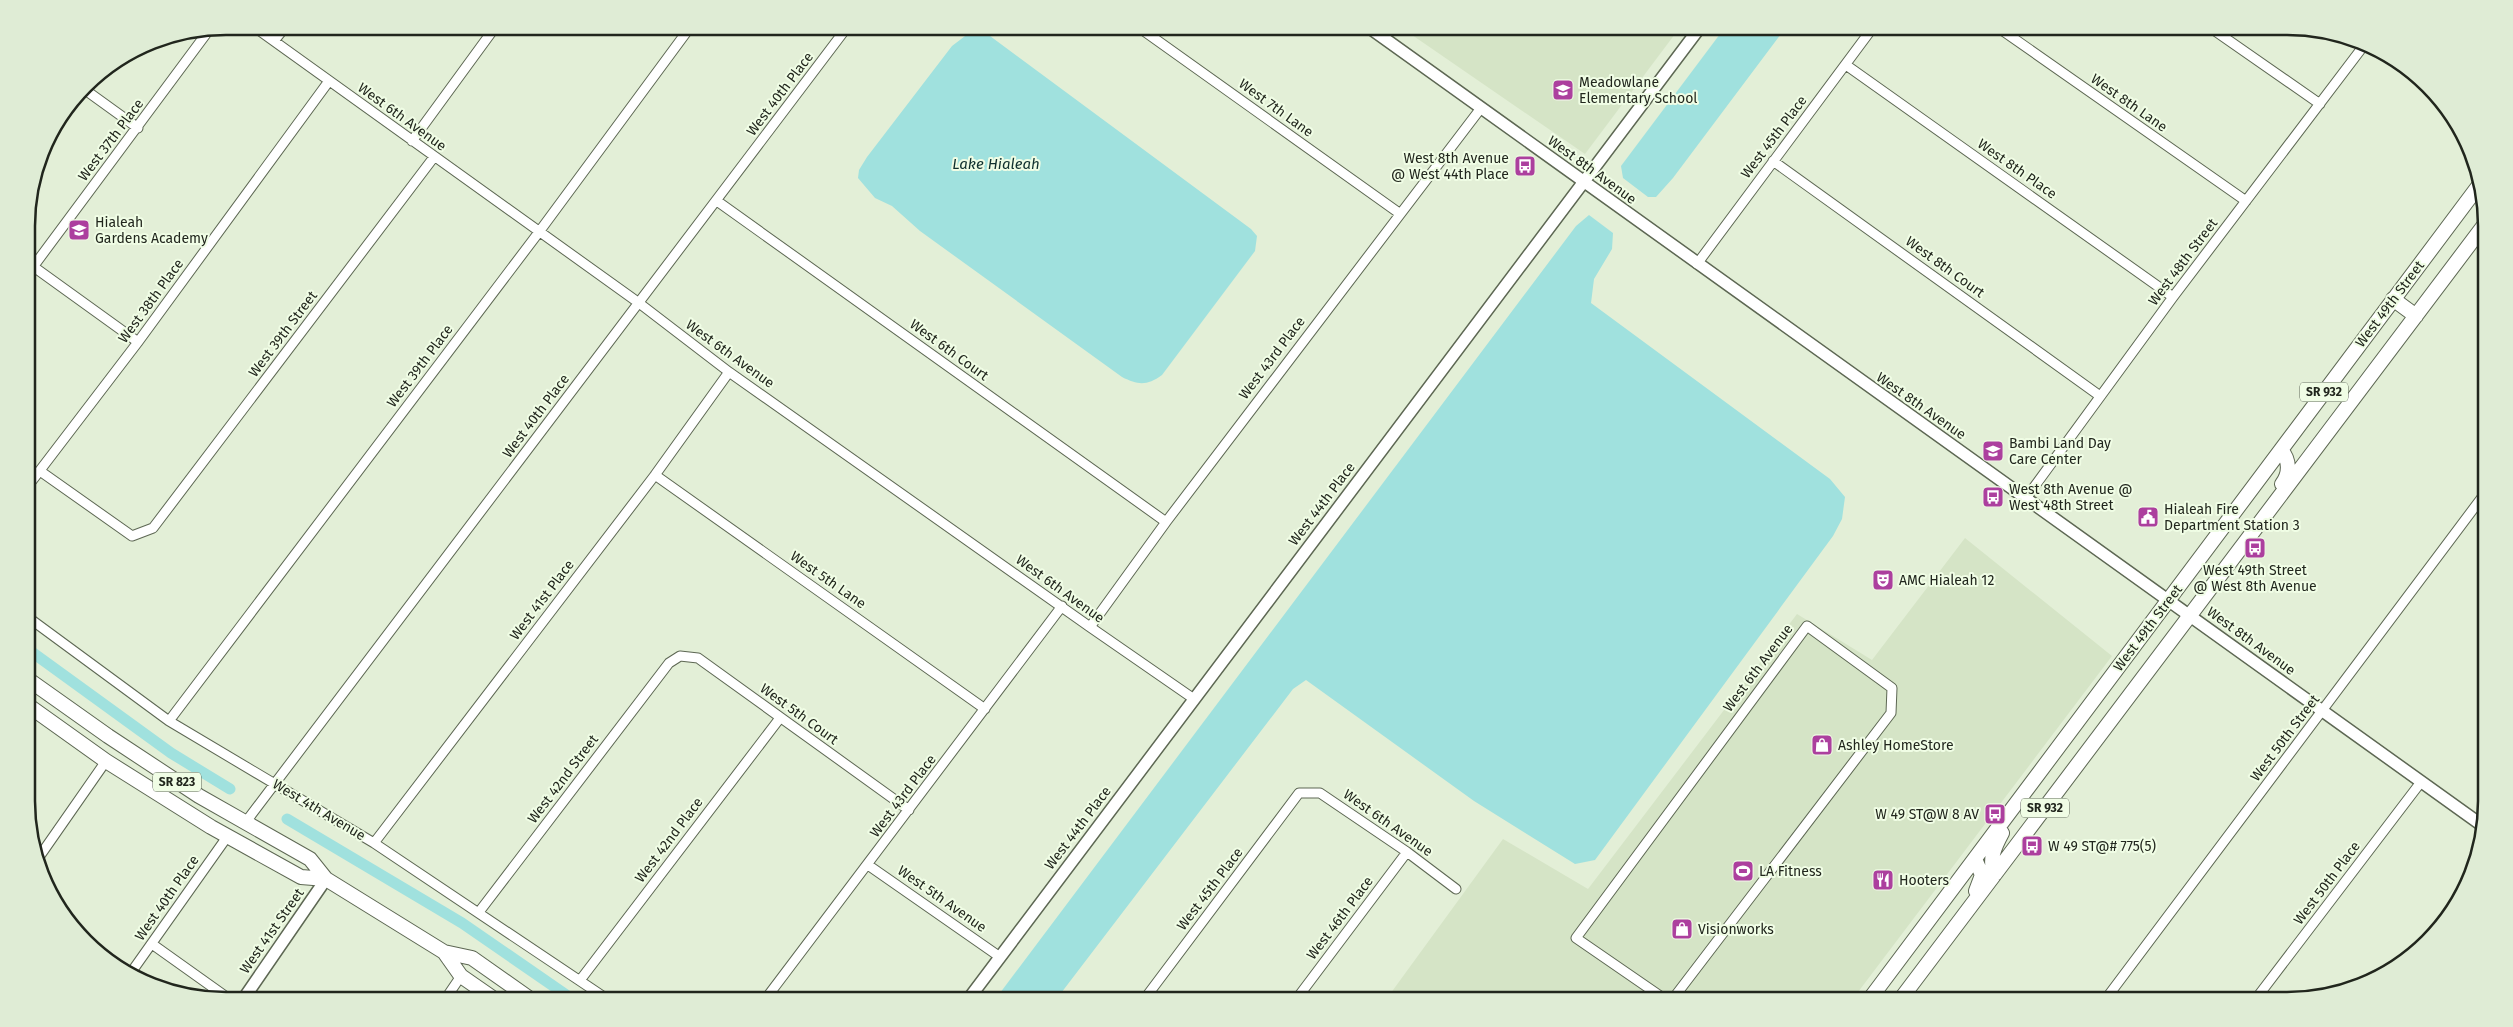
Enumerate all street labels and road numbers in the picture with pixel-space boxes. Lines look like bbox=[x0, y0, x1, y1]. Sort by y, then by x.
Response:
street label: West 40th Place bbox=[743, 49, 817, 139]
street label: West 8th Lane bbox=[2088, 70, 2170, 136]
street label: West 7th Lane bbox=[1235, 75, 1317, 141]
street label: West 6th Avenue bbox=[354, 79, 450, 155]
street label: West 45th Place bbox=[1737, 92, 1811, 182]
street label: West 37th Place bbox=[75, 96, 147, 184]
street label: West 8th Avenue bbox=[1544, 132, 1640, 208]
street label: West 8th Place bbox=[1974, 135, 2060, 203]
street label: West 48th Street bbox=[2145, 214, 2222, 309]
street label: West 8th Court bbox=[1902, 233, 1989, 302]
street label: West 38th Place bbox=[115, 256, 187, 346]
street label: West 49th Street bbox=[2352, 257, 2429, 351]
street label: West 39th Street bbox=[245, 287, 321, 380]
street label: West 43rd Place bbox=[1235, 313, 1309, 403]
street label: West 6th Avenue bbox=[682, 316, 778, 392]
street label: West 6th Court bbox=[906, 316, 992, 385]
street label: West 39th Place bbox=[383, 321, 457, 411]
street label: West 8th Avenue bbox=[1873, 369, 1969, 443]
street label: West 40th Place bbox=[499, 371, 573, 461]
road number: SR 932 bbox=[2300, 382, 2348, 402]
street label: West 44th Place bbox=[1285, 459, 1359, 549]
street label: West 5th Lane bbox=[787, 548, 869, 612]
street label: West 6th Avenue bbox=[1012, 551, 1108, 627]
street label: West 41st Place bbox=[506, 557, 578, 643]
street label: West 49th Street bbox=[2110, 581, 2187, 675]
street label: West 8th Avenue bbox=[2203, 603, 2299, 679]
street label: West 6th Avenue bbox=[1720, 621, 1796, 715]
street label: West 5th Court bbox=[757, 680, 842, 749]
street label: West 50th Street bbox=[2247, 691, 2324, 785]
street label: West 42nd Street bbox=[524, 731, 602, 827]
street label: West 43rd Place bbox=[866, 751, 940, 841]
road number: SR 823 bbox=[153, 772, 201, 792]
street label: West 4th Avenue bbox=[270, 776, 368, 844]
street label: West 44th Place bbox=[1041, 783, 1115, 873]
street label: West 6th Avenue bbox=[1340, 786, 1436, 860]
street label: West 42nd Place bbox=[631, 794, 707, 886]
road number: SR 932 bbox=[2021, 798, 2069, 818]
street label: West 50th Place bbox=[2290, 838, 2364, 928]
street label: West 45th Place bbox=[1173, 844, 1247, 934]
street label: West 40th Place bbox=[131, 852, 203, 944]
street label: West 5th Avenue bbox=[894, 862, 990, 936]
street label: West 46th Place bbox=[1303, 873, 1377, 963]
street label: West 41st Street bbox=[236, 884, 308, 977]

